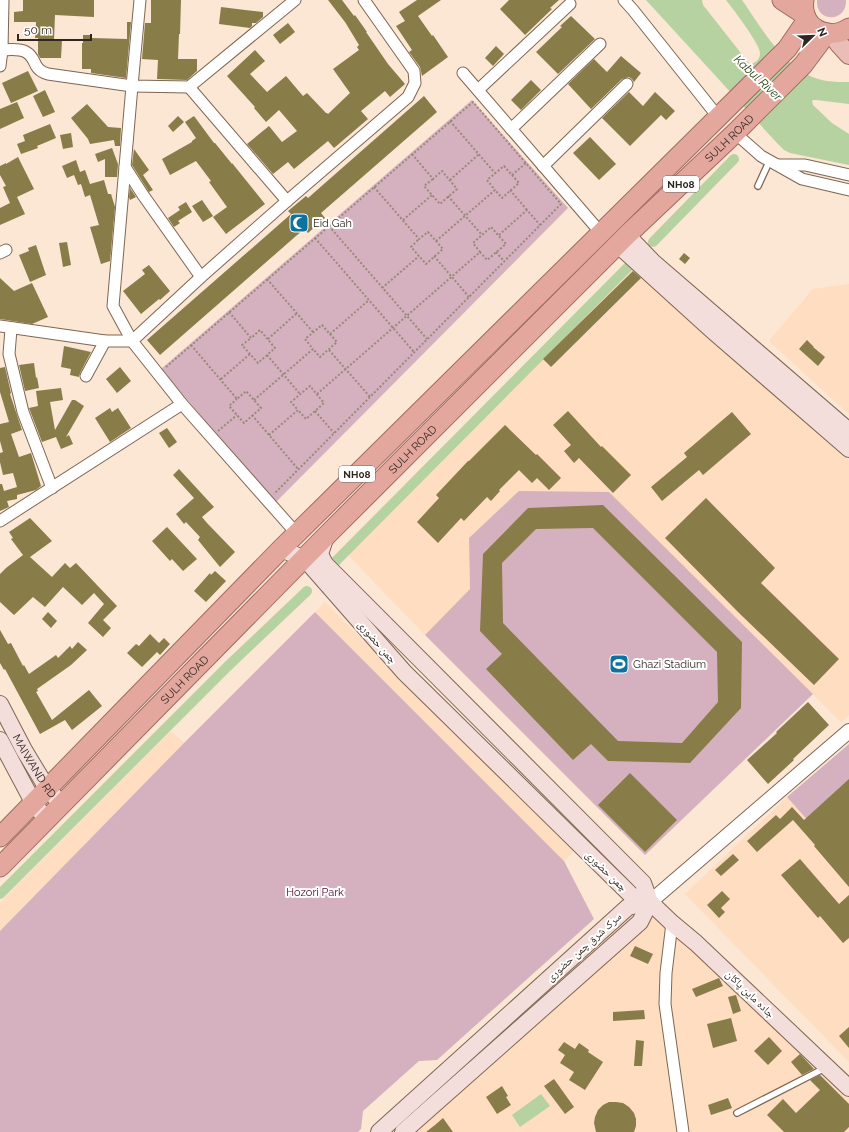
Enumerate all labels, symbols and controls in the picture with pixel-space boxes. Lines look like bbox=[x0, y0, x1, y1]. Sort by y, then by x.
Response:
scale bar bbox=[18, 16, 91, 42]
north arrow bbox=[793, 16, 833, 56]
text: 50 m bbox=[24, 23, 52, 37]
text: N bbox=[814, 26, 829, 39]
water label: Kabul River bbox=[731, 52, 785, 104]
street label: SULH ROAD bbox=[702, 112, 756, 165]
road number: NH08 bbox=[663, 176, 699, 192]
mosque icon: Eid Gah bbox=[288, 212, 310, 234]
place label: Eid Gah bbox=[313, 217, 352, 230]
street label: SULH ROAD bbox=[386, 423, 439, 476]
road number: NH08 bbox=[339, 466, 375, 482]
street label: چمن حضوری bbox=[355, 618, 399, 666]
street label: SULH ROAD bbox=[158, 653, 211, 707]
sports icon: Ghazi Stadium bbox=[608, 653, 630, 675]
place label: Ghazi Stadium bbox=[633, 658, 706, 671]
street label: MAIWAND RD bbox=[10, 732, 59, 801]
street label: چمن حضوری bbox=[583, 848, 629, 894]
park label: Hozori Park bbox=[286, 886, 344, 899]
street label: سرک شرق چمن حضوری bbox=[544, 910, 624, 984]
street label: جاده ماین پاکان bbox=[723, 968, 777, 1021]

